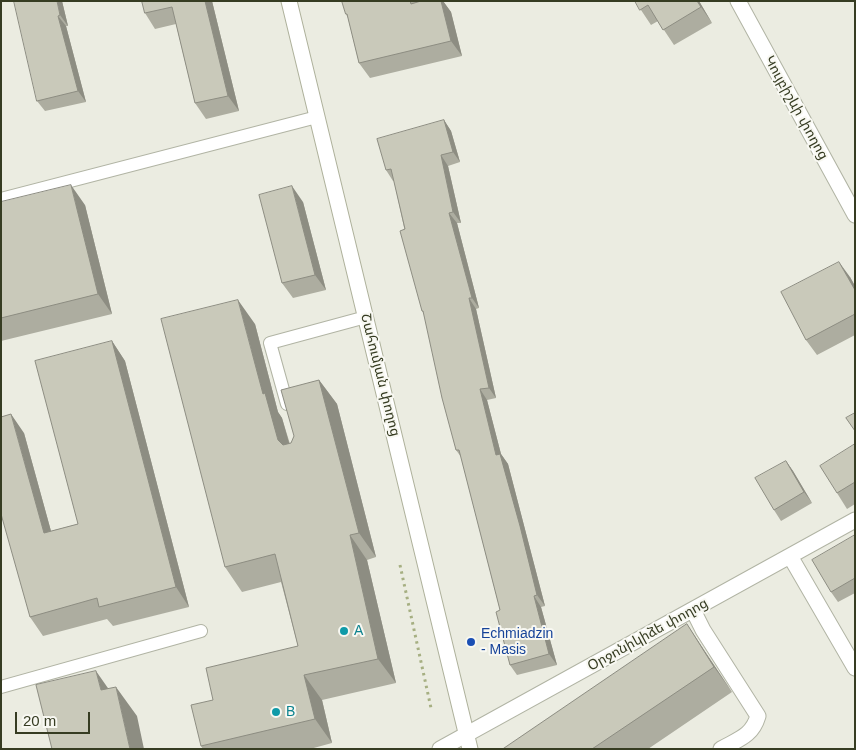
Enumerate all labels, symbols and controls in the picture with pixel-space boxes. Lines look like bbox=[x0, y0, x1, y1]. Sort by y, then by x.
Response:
street label: Կույբիշևի փողոց bbox=[761, 53, 831, 163]
street label: Շահումյան փողոց bbox=[357, 312, 403, 438]
street label: Օրջոնիկիձե փողոց bbox=[585, 595, 711, 675]
place label: A bbox=[354, 623, 363, 639]
marker: A bbox=[338, 625, 350, 637]
place label: Echmiadzin - Masis bbox=[481, 626, 553, 658]
marker: Echmiadzin - Masis bbox=[465, 636, 477, 648]
scale bar bbox=[18, 702, 92, 734]
place label: B bbox=[286, 704, 295, 720]
marker: B bbox=[270, 706, 282, 718]
text: 20 m bbox=[23, 712, 56, 729]

